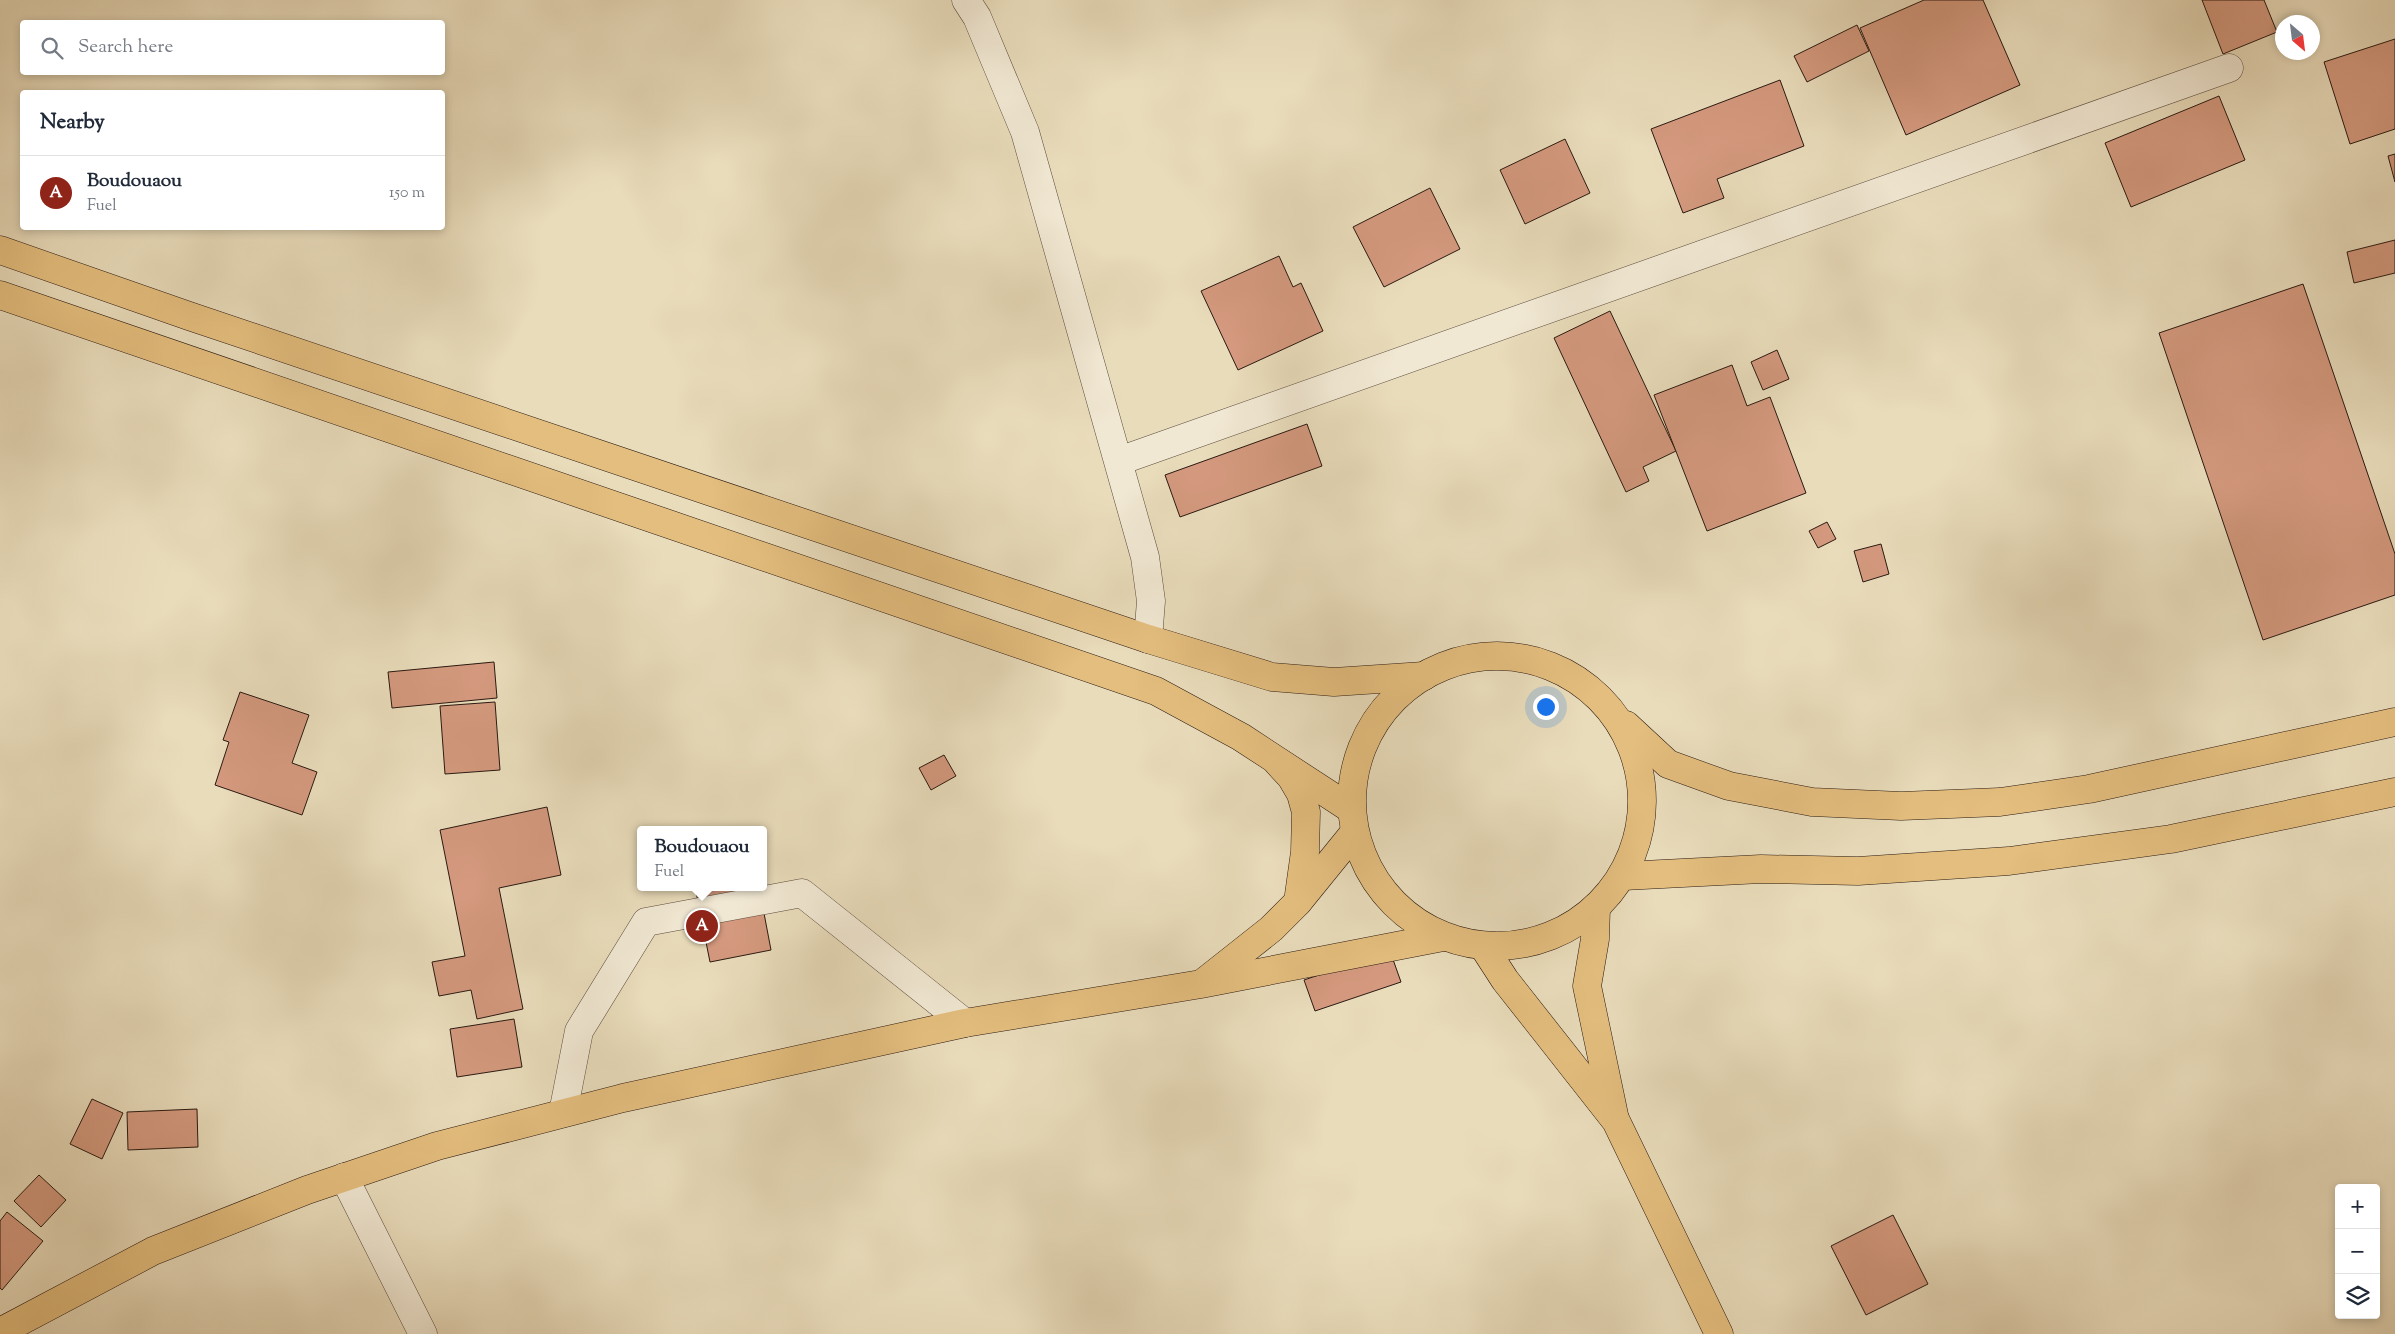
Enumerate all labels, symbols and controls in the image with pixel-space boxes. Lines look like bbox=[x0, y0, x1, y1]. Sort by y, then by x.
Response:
north arrow bbox=[2275, 15, 2320, 60]
search box bbox=[20, 20, 445, 75]
icon: search bbox=[38, 34, 66, 62]
text: Search here bbox=[78, 34, 173, 61]
text: Nearby bbox=[40, 108, 105, 138]
text: Boudouaou bbox=[87, 168, 182, 195]
text: A bbox=[50, 182, 63, 205]
text: 150 m bbox=[389, 182, 425, 205]
text: Fuel bbox=[87, 195, 117, 218]
your location bbox=[1533, 694, 1559, 720]
popup bbox=[637, 826, 767, 891]
text: Boudouaou bbox=[654, 834, 750, 861]
text: Fuel bbox=[654, 861, 684, 884]
pin: A bbox=[686, 907, 718, 945]
map controls bbox=[2335, 1184, 2380, 1319]
button: + bbox=[2335, 1184, 2380, 1229]
button: − bbox=[2335, 1229, 2380, 1274]
button: layers bbox=[2335, 1274, 2380, 1319]

